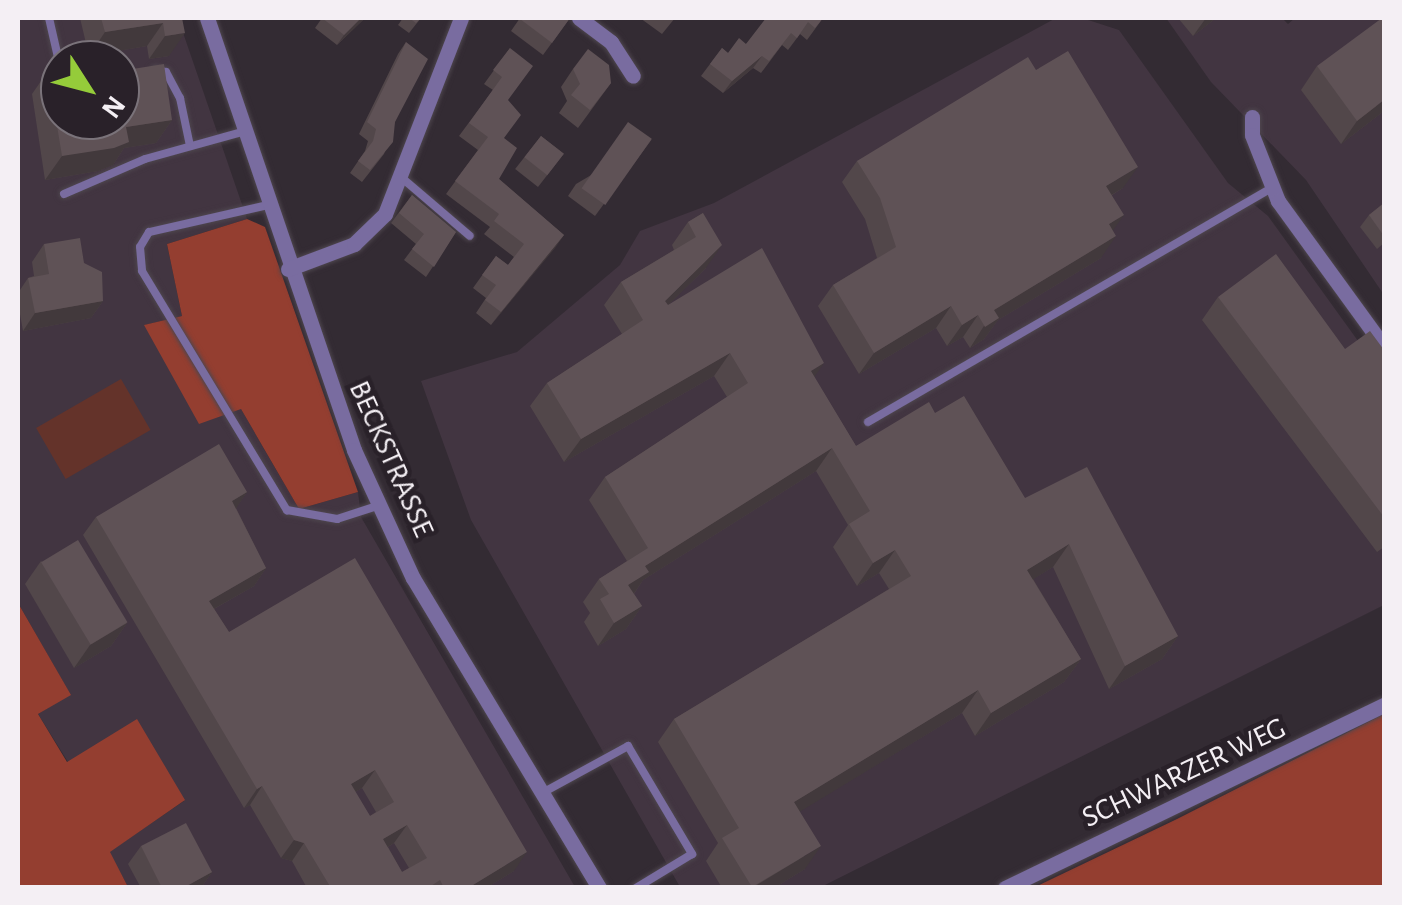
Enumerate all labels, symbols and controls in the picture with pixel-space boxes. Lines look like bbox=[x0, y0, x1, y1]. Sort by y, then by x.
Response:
north arrow bbox=[40, 40, 140, 140]
text: N bbox=[96, 90, 130, 123]
street label: BECKSTRASSE bbox=[341, 375, 441, 543]
street label: SCHWARZER WEG bbox=[1076, 710, 1292, 836]

